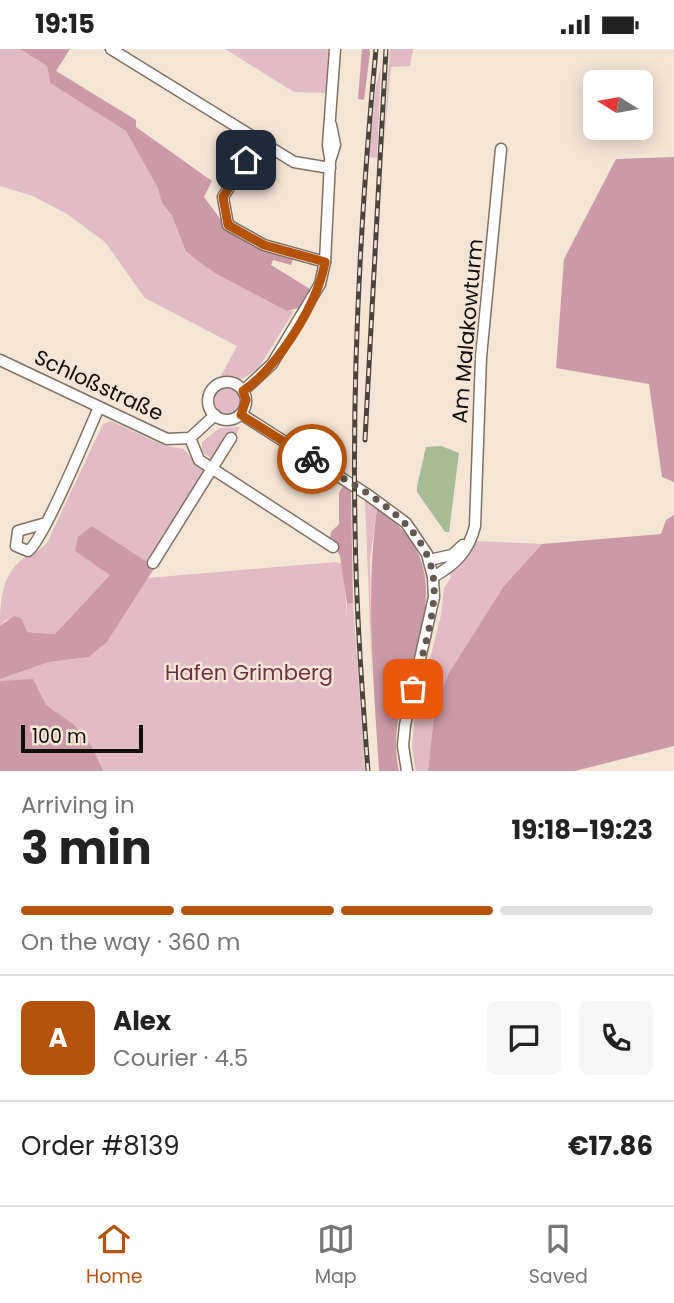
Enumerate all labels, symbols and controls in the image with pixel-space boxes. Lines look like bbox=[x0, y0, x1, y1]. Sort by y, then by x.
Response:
text: 19:15 bbox=[35, 6, 95, 42]
north arrow bbox=[583, 70, 653, 140]
map controls bbox=[583, 70, 653, 140]
pin bbox=[216, 130, 276, 190]
icon: home bbox=[227, 141, 265, 179]
street label: Am Malakowturm bbox=[444, 238, 490, 424]
street label: Schloßstraße bbox=[30, 342, 168, 428]
courier bbox=[277, 424, 347, 494]
icon: bike bbox=[293, 440, 331, 478]
park label: Hafen Grimberg bbox=[165, 658, 333, 687]
pin bbox=[383, 659, 443, 719]
icon: bag bbox=[394, 670, 432, 708]
scale bar bbox=[21, 722, 144, 754]
text: 100 m bbox=[32, 723, 87, 750]
text: Arriving in bbox=[21, 789, 135, 821]
text: 19:18–19:23 bbox=[511, 812, 653, 848]
text: 3 min bbox=[21, 816, 152, 880]
text: On the way · 360 m bbox=[21, 926, 240, 958]
button: chat bbox=[487, 1001, 561, 1075]
button: phone bbox=[579, 1001, 653, 1075]
text: Alex bbox=[113, 1003, 171, 1039]
text: A bbox=[48, 1020, 68, 1056]
text: Courier · 4.5 bbox=[113, 1042, 248, 1074]
text: Order #8139 bbox=[21, 1128, 180, 1164]
text: €17.86 bbox=[568, 1128, 653, 1164]
tab: Home bbox=[86, 1220, 143, 1291]
tab: Map bbox=[315, 1220, 357, 1291]
tab: Saved bbox=[529, 1220, 588, 1291]

